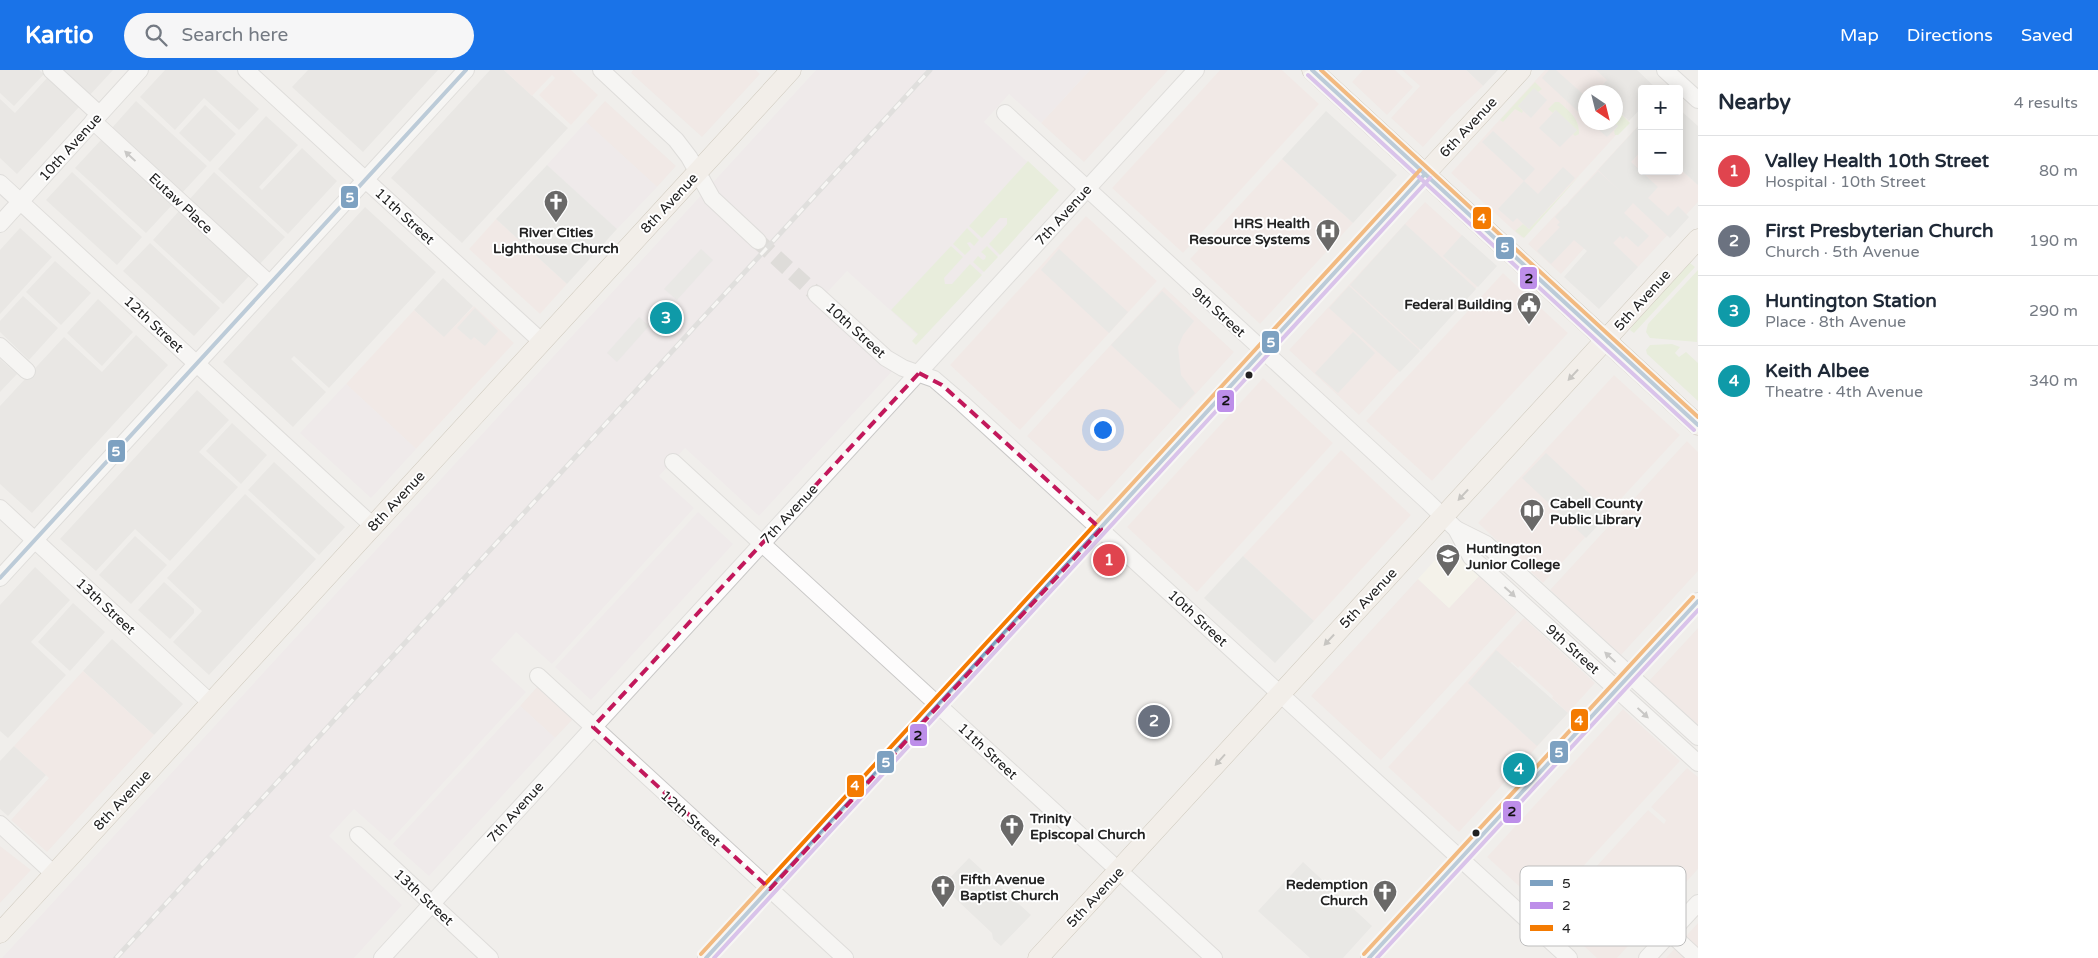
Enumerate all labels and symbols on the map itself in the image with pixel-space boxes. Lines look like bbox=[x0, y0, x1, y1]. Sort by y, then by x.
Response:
north arrow bbox=[1578, 85, 1623, 130]
street label: 6th Avenue bbox=[1436, 94, 1501, 161]
street label: 10th Avenue bbox=[36, 110, 105, 185]
one-way arrow bbox=[125, 150, 137, 162]
street label: Eutaw Place bbox=[145, 169, 216, 237]
street label: 8th Avenue bbox=[637, 170, 702, 237]
street label: 7th Avenue bbox=[1031, 181, 1095, 249]
line badge: 5 bbox=[340, 185, 359, 209]
street label: 11th Street bbox=[371, 185, 438, 249]
text: 5 bbox=[346, 189, 355, 206]
church icon: River Cities Lighthouse Church bbox=[543, 189, 569, 223]
line badge: 4 bbox=[1472, 206, 1492, 230]
text: 4 bbox=[1478, 210, 1487, 227]
place label: HRS Health Resource Systems bbox=[1189, 215, 1310, 248]
hospital icon: HRS Health Resource Systems bbox=[1315, 218, 1341, 252]
place label: River Cities Lighthouse Church bbox=[493, 224, 619, 257]
line badge: 5 bbox=[1495, 236, 1515, 260]
text: 5 bbox=[1501, 239, 1510, 256]
line badge: 2 bbox=[1519, 266, 1538, 290]
street label: 5th Avenue bbox=[1610, 266, 1674, 334]
text: 2 bbox=[1525, 270, 1534, 287]
street label: 9th Street bbox=[1188, 284, 1249, 341]
public building icon: Federal Building bbox=[1516, 291, 1542, 325]
street label: 12th Street bbox=[120, 293, 187, 357]
place label: Federal Building bbox=[1404, 296, 1512, 313]
pin: 3 bbox=[650, 299, 682, 337]
street label: 10th Street bbox=[822, 299, 890, 362]
line badge: 5 bbox=[1261, 330, 1280, 354]
text: 5 bbox=[1267, 334, 1276, 351]
one-way arrow bbox=[1567, 369, 1579, 381]
unlabelled marker bbox=[1244, 370, 1254, 380]
line badge: 2 bbox=[1216, 389, 1235, 413]
text: 2 bbox=[1222, 392, 1231, 409]
your location bbox=[1090, 417, 1116, 443]
line badge: 5 bbox=[107, 439, 126, 463]
text: 5 bbox=[112, 443, 121, 460]
street label: 8th Avenue bbox=[364, 468, 429, 535]
street label: 7th Avenue bbox=[757, 481, 822, 548]
one-way arrow bbox=[1457, 488, 1469, 500]
place label: Cabell County Public Library bbox=[1550, 495, 1643, 528]
library icon: Cabell County Public Library bbox=[1519, 498, 1545, 532]
place label: Huntington Junior College bbox=[1465, 540, 1560, 573]
pin: 1 bbox=[1093, 541, 1125, 579]
school or university icon: Huntington Junior College bbox=[1435, 543, 1461, 577]
street label: 5th Avenue bbox=[1336, 565, 1401, 632]
street label: 13th Street bbox=[72, 575, 139, 639]
one-way arrow bbox=[1503, 586, 1516, 597]
street label: 10th Street bbox=[1164, 587, 1231, 651]
street label: 9th Street bbox=[1542, 621, 1603, 678]
one-way arrow bbox=[1323, 634, 1335, 646]
one-way arrow bbox=[1605, 651, 1617, 663]
pin: 2 bbox=[1138, 702, 1170, 740]
one-way arrow bbox=[1637, 707, 1649, 719]
line badge: 4 bbox=[1570, 708, 1589, 732]
text: 4 bbox=[1575, 712, 1584, 729]
street label: 11th Street bbox=[954, 720, 1021, 784]
line badge: 2 bbox=[909, 723, 928, 747]
text: 2 bbox=[914, 727, 923, 744]
line badge: 5 bbox=[1549, 740, 1569, 764]
text: 5 bbox=[1555, 744, 1564, 761]
line badge: 5 bbox=[876, 750, 895, 774]
pin: 4 bbox=[1503, 750, 1535, 788]
text: 5 bbox=[882, 754, 891, 771]
one-way arrow bbox=[1214, 754, 1226, 766]
street label: 8th Avenue bbox=[90, 767, 155, 834]
line badge: 4 bbox=[846, 774, 865, 798]
text: 4 bbox=[851, 777, 860, 794]
street label: 7th Avenue bbox=[483, 778, 547, 846]
street label: 12th Street bbox=[657, 787, 725, 850]
line badge: 2 bbox=[1502, 800, 1522, 824]
text: 2 bbox=[1508, 803, 1517, 820]
place label: Trinity Episcopal Church bbox=[1029, 810, 1146, 843]
church icon: Trinity Episcopal Church bbox=[999, 813, 1025, 847]
unlabelled marker bbox=[1471, 828, 1481, 838]
street label: 5th Avenue bbox=[1063, 864, 1128, 931]
street label: 13th Street bbox=[390, 866, 457, 930]
legend bbox=[1520, 866, 1686, 946]
place label: Fifth Avenue Baptist Church bbox=[960, 871, 1059, 904]
church icon: Fifth Avenue Baptist Church bbox=[930, 874, 956, 908]
text: 5 bbox=[1562, 875, 1571, 892]
place label: Redemption Church bbox=[1286, 876, 1368, 909]
church icon: Redemption Church bbox=[1372, 879, 1398, 913]
text: 2 bbox=[1562, 897, 1571, 914]
text: 4 bbox=[1562, 920, 1571, 937]

